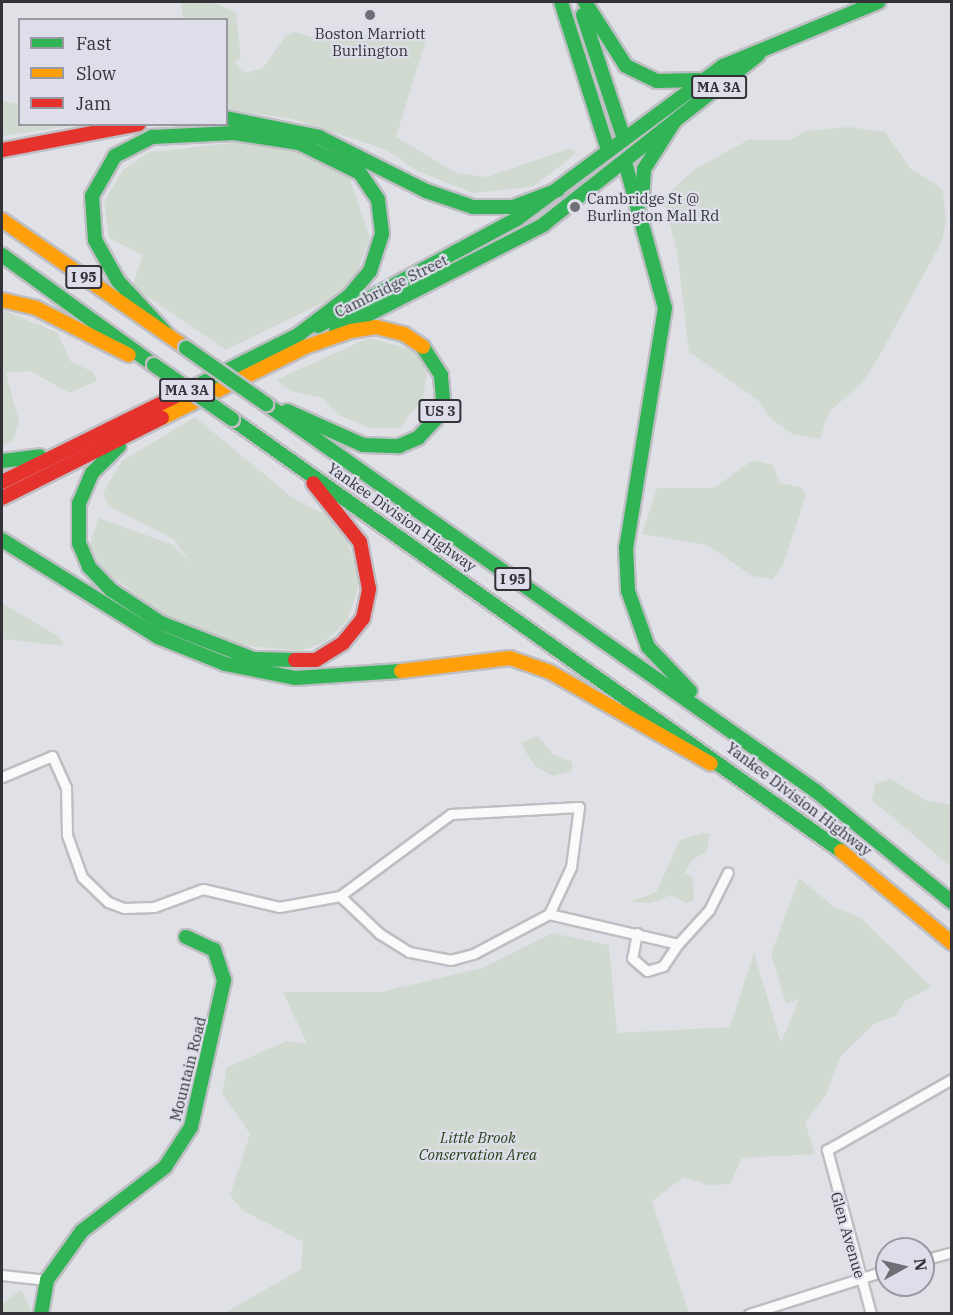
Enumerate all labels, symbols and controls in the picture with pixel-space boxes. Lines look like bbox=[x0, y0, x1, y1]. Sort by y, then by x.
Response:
marker: Boston Marriott Burlington bbox=[363, 8, 377, 22]
legend bbox=[18, 18, 228, 126]
place label: Boston Marriott Burlington bbox=[315, 24, 425, 59]
text: Fast bbox=[76, 32, 111, 55]
text: Slow bbox=[76, 62, 116, 85]
road number: MA 3A bbox=[690, 76, 748, 98]
text: Jam bbox=[76, 92, 111, 115]
place label: Cambridge St @ Burlington Mall Rd bbox=[587, 189, 719, 224]
marker: Cambridge St @ Burlington Mall Rd bbox=[568, 200, 582, 214]
street label: Cambridge Street bbox=[332, 251, 450, 321]
road number: I 95 bbox=[64, 266, 104, 288]
road number: MA 3A bbox=[158, 379, 216, 401]
road number: US 3 bbox=[418, 400, 462, 422]
street label: Yankee Division Highway bbox=[324, 459, 480, 575]
road number: I 95 bbox=[494, 568, 532, 590]
street label: Yankee Division Highway bbox=[723, 738, 875, 860]
street label: Mountain Road bbox=[166, 1015, 210, 1123]
park label: Little Brook Conservation Area bbox=[419, 1128, 537, 1163]
street label: Glen Avenue bbox=[827, 1190, 869, 1280]
north arrow bbox=[875, 1237, 935, 1297]
text: N bbox=[910, 1257, 932, 1272]

